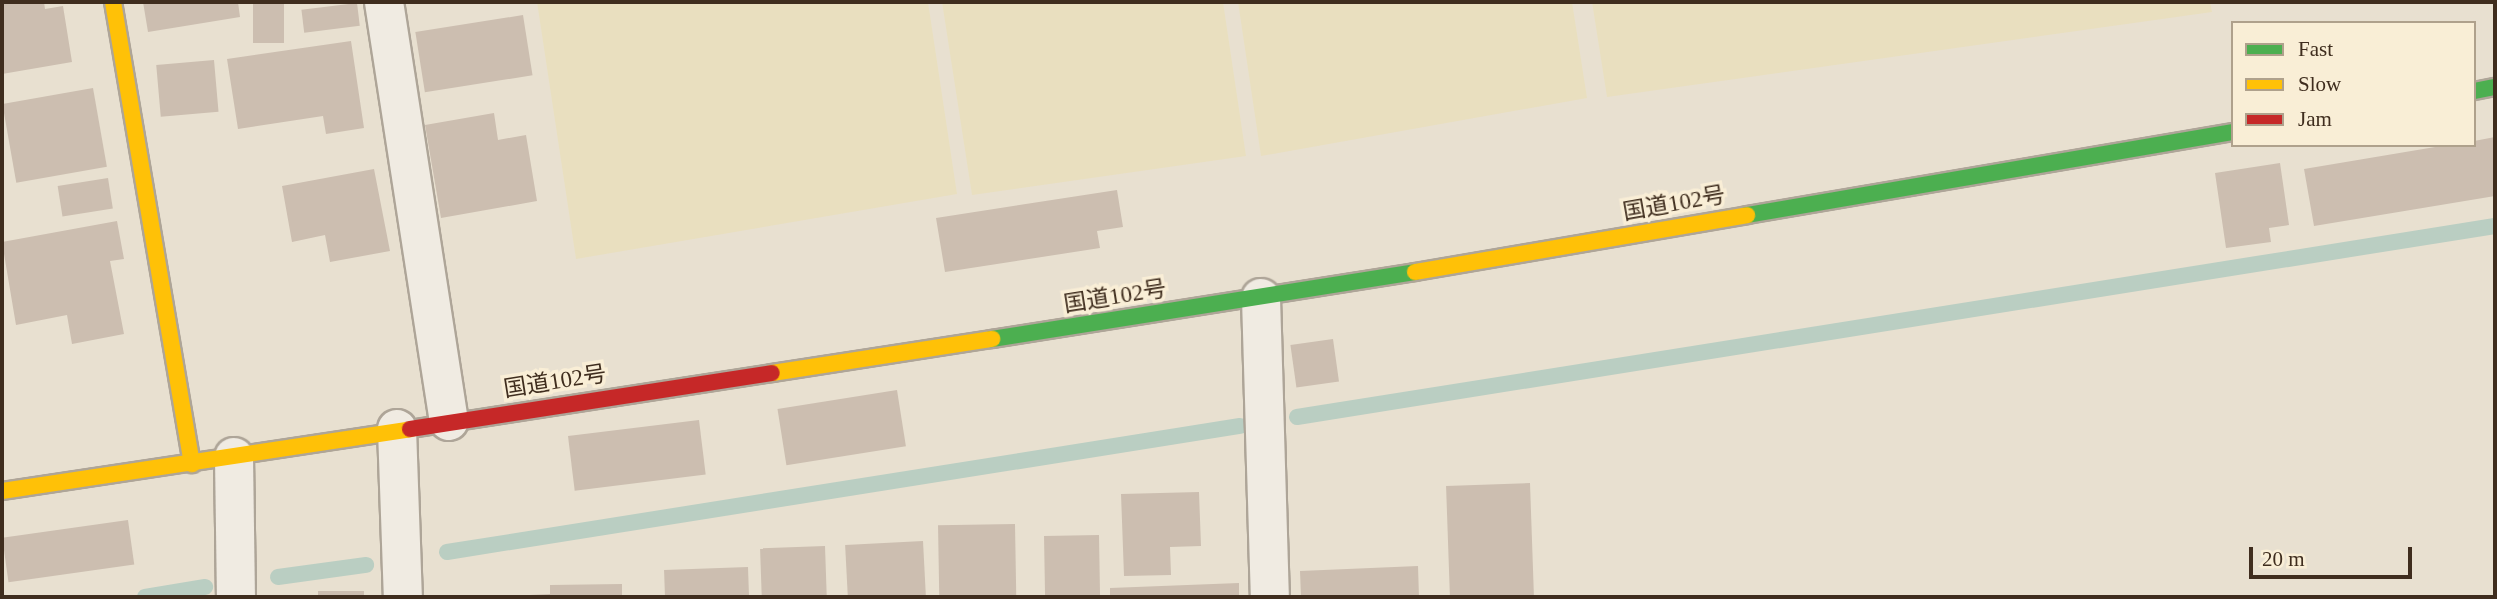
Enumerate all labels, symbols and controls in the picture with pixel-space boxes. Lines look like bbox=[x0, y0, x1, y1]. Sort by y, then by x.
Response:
legend bbox=[2231, 21, 2476, 147]
text: Fast bbox=[2298, 37, 2333, 61]
text: Slow bbox=[2298, 72, 2341, 96]
text: Jam bbox=[2298, 107, 2332, 131]
street label: 国道102号 bbox=[1621, 181, 1727, 227]
street label: 国道102号 bbox=[1062, 275, 1168, 319]
street label: 国道102号 bbox=[502, 360, 608, 404]
scale bar bbox=[2252, 532, 2415, 576]
text: 20 m bbox=[2262, 547, 2305, 571]

